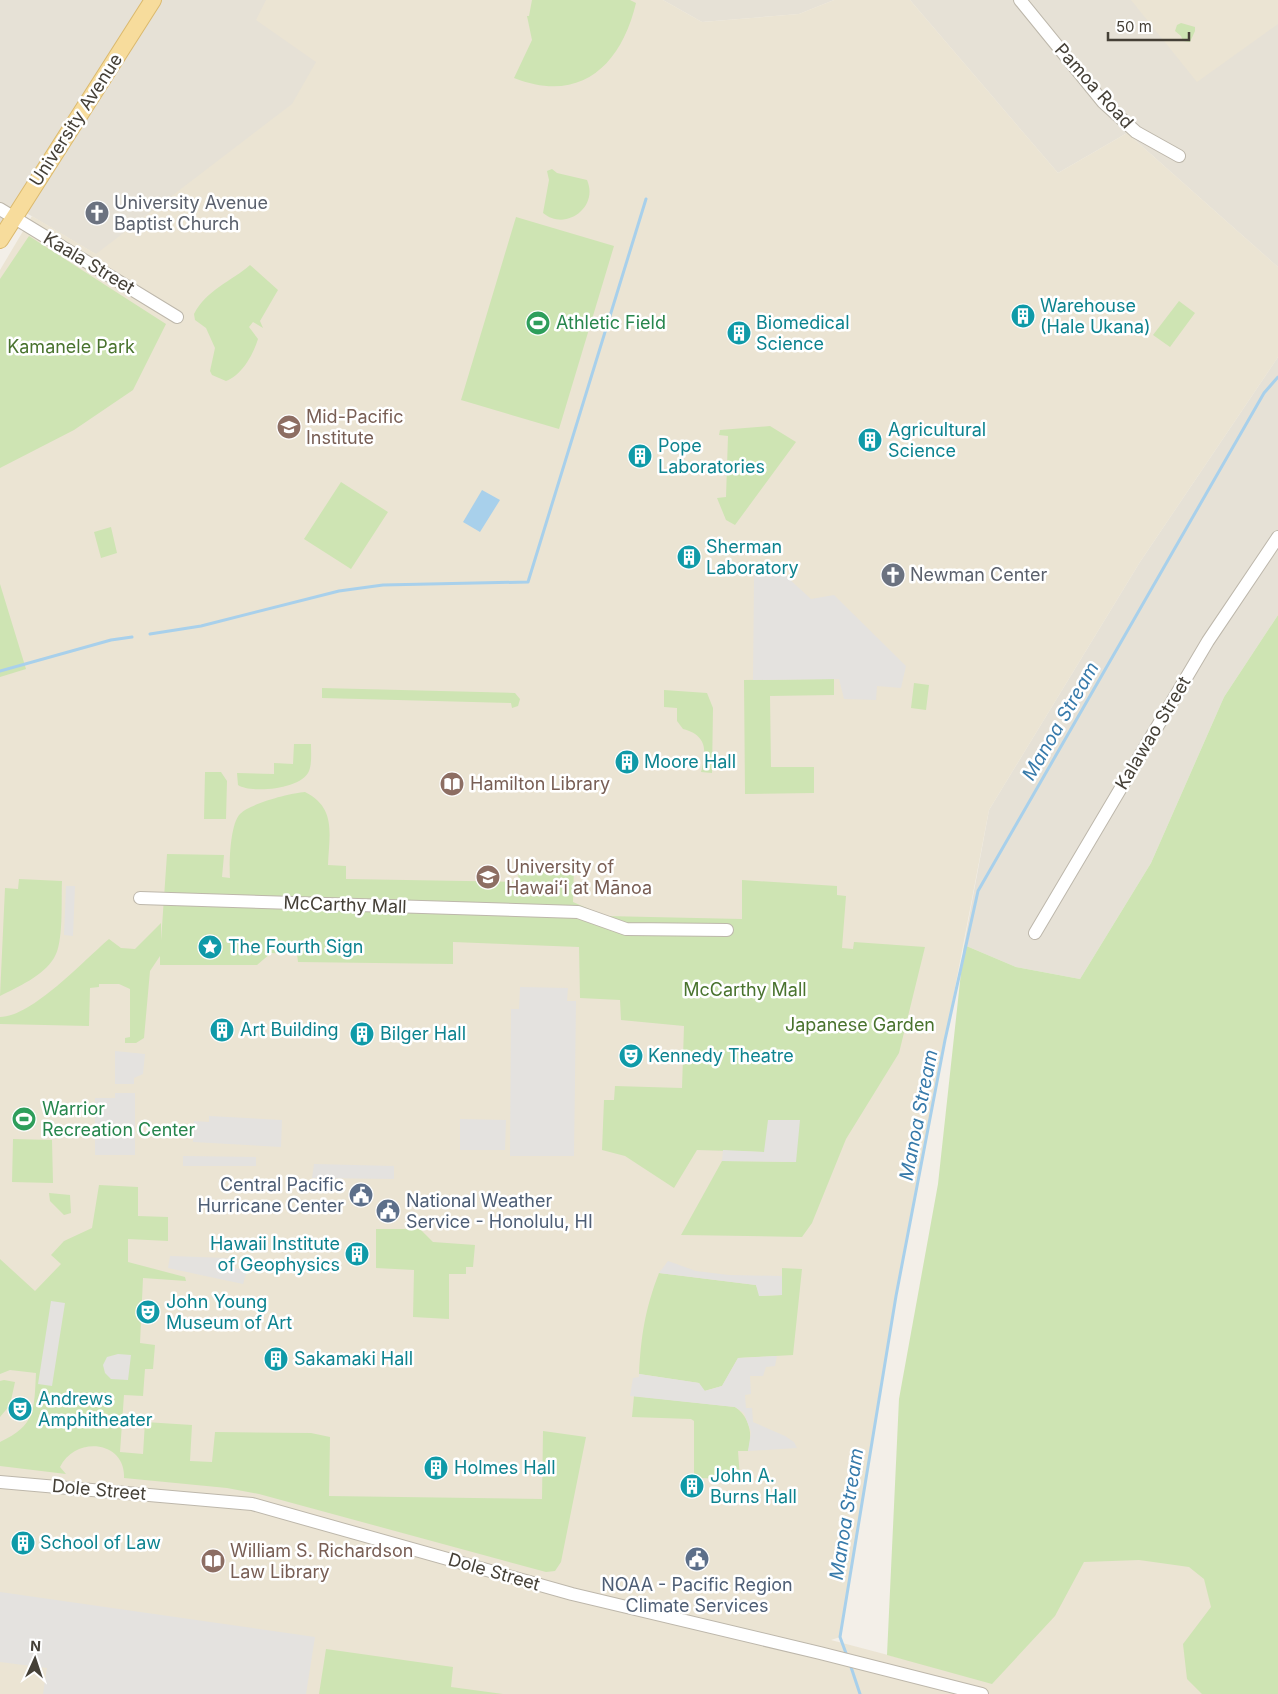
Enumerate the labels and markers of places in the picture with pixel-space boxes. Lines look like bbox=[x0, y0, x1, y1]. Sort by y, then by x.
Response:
place label: University Avenue Baptist Church bbox=[114, 192, 268, 234]
church icon: University Avenue Baptist Church bbox=[84, 200, 110, 226]
place label: Warehouse (Hale Ukana) bbox=[1040, 295, 1151, 337]
building icon: Warehouse (Hale Ukana) bbox=[1010, 303, 1036, 329]
sports icon: Athletic Field bbox=[525, 310, 551, 336]
place label: Athletic Field bbox=[556, 312, 666, 333]
place label: Biomedical Science bbox=[756, 312, 850, 354]
building icon: Biomedical Science bbox=[726, 320, 752, 346]
place label: Mid-Pacific Institute bbox=[306, 406, 403, 448]
school or university icon: Mid-Pacific Institute bbox=[276, 414, 302, 440]
place label: Agricultural Science bbox=[888, 419, 986, 461]
building icon: Agricultural Science bbox=[857, 427, 883, 453]
place label: Pope Laboratories bbox=[658, 435, 765, 477]
building icon: Pope Laboratories bbox=[627, 443, 653, 469]
place label: Sherman Laboratory bbox=[706, 536, 799, 578]
building icon: Sherman Laboratory bbox=[676, 544, 702, 570]
church icon: Newman Center bbox=[880, 562, 906, 588]
place label: Newman Center bbox=[910, 564, 1048, 585]
building icon: Moore Hall bbox=[614, 749, 640, 775]
place label: Moore Hall bbox=[644, 751, 736, 772]
library icon: Hamilton Library bbox=[439, 771, 465, 797]
place label: Hamilton Library bbox=[470, 773, 610, 794]
place label: University of Hawaiʻi at Mānoa bbox=[506, 856, 652, 898]
school or university icon: University of Hawaiʻi at Mānoa bbox=[475, 864, 501, 890]
place icon: The Fourth Sign bbox=[197, 934, 223, 960]
place label: The Fourth Sign bbox=[228, 936, 363, 957]
building icon: Art Building bbox=[209, 1017, 235, 1043]
place label: Art Building bbox=[240, 1019, 339, 1040]
building icon: Bilger Hall bbox=[349, 1021, 375, 1047]
place label: Bilger Hall bbox=[380, 1023, 466, 1044]
theatre icon: Kennedy Theatre bbox=[618, 1043, 644, 1069]
place label: Kennedy Theatre bbox=[648, 1045, 794, 1066]
place label: Warrior Recreation Center bbox=[42, 1098, 196, 1140]
sports icon: Warrior Recreation Center bbox=[11, 1106, 37, 1132]
place label: Central Pacific Hurricane Center bbox=[197, 1174, 344, 1216]
public building icon: Central Pacific Hurricane Center bbox=[348, 1182, 374, 1208]
place label: National Weather Service - Honolulu, HI bbox=[406, 1190, 593, 1232]
public building icon: National Weather Service - Honolulu, HI bbox=[375, 1198, 401, 1224]
place label: Hawaii Institute of Geophysics bbox=[210, 1233, 340, 1275]
building icon: Hawaii Institute of Geophysics bbox=[344, 1241, 370, 1267]
place label: John Young Museum of Art bbox=[166, 1291, 292, 1333]
theatre icon: John Young Museum of Art bbox=[135, 1299, 161, 1325]
building icon: Sakamaki Hall bbox=[263, 1346, 289, 1372]
place label: Sakamaki Hall bbox=[294, 1348, 413, 1369]
place label: Andrews Amphitheater bbox=[38, 1388, 153, 1430]
theatre icon: Andrews Amphitheater bbox=[7, 1396, 33, 1422]
building icon: Holmes Hall bbox=[423, 1455, 449, 1481]
place label: Holmes Hall bbox=[454, 1457, 556, 1478]
place label: John A. Burns Hall bbox=[710, 1465, 797, 1507]
building icon: John A. Burns Hall bbox=[679, 1473, 705, 1499]
building icon: School of Law bbox=[10, 1530, 36, 1556]
place label: School of Law bbox=[40, 1532, 161, 1553]
place label: William S. Richardson Law Library bbox=[230, 1540, 413, 1582]
public building icon: NOAA - Pacific Region Climate Services bbox=[684, 1546, 710, 1572]
library icon: William S. Richardson Law Library bbox=[200, 1548, 226, 1574]
place label: NOAA - Pacific Region Climate Services bbox=[601, 1574, 793, 1616]

